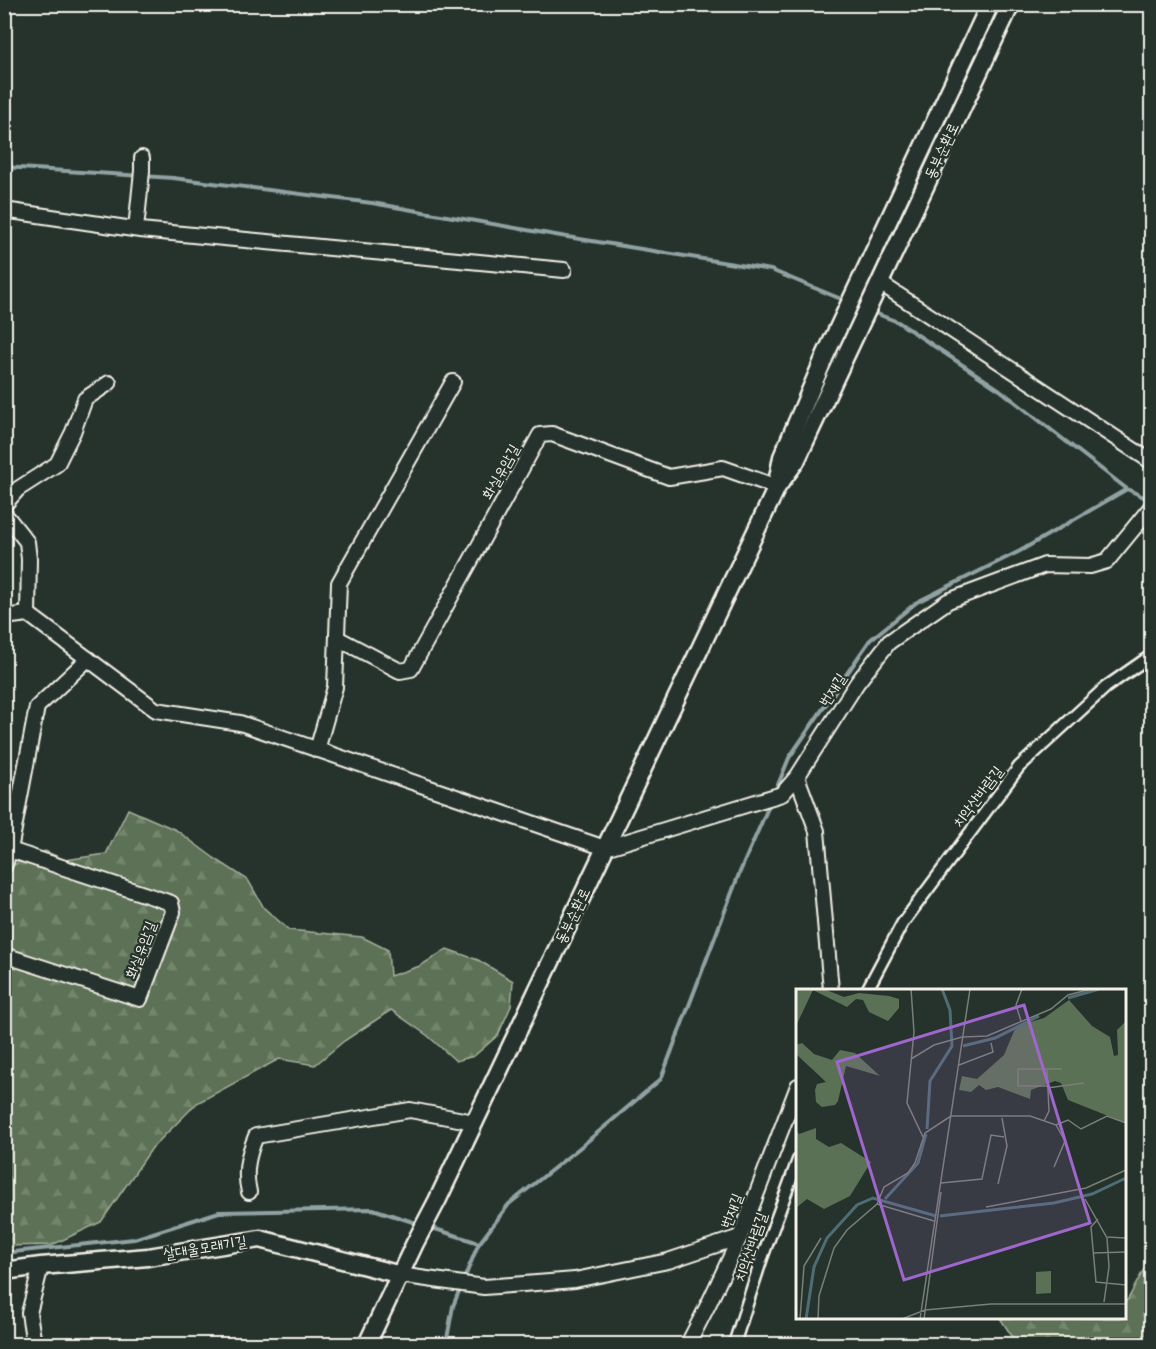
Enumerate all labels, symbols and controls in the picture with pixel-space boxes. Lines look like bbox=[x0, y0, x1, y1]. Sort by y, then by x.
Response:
street label: 동부순환로 bbox=[921, 120, 963, 182]
street label: 화실유암길 bbox=[478, 441, 524, 503]
street label: 번재길 bbox=[815, 670, 851, 710]
street label: 치악산바람길 bbox=[949, 762, 1007, 832]
street label: 동부순환로 bbox=[551, 885, 595, 947]
street label: 화실유암길 bbox=[121, 918, 161, 982]
inset map bbox=[796, 989, 1126, 1319]
street label: 번재길 bbox=[717, 1191, 747, 1231]
street label: 치악산바람길 bbox=[730, 1210, 772, 1284]
street label: 살대울모래기길 bbox=[162, 1232, 248, 1264]

